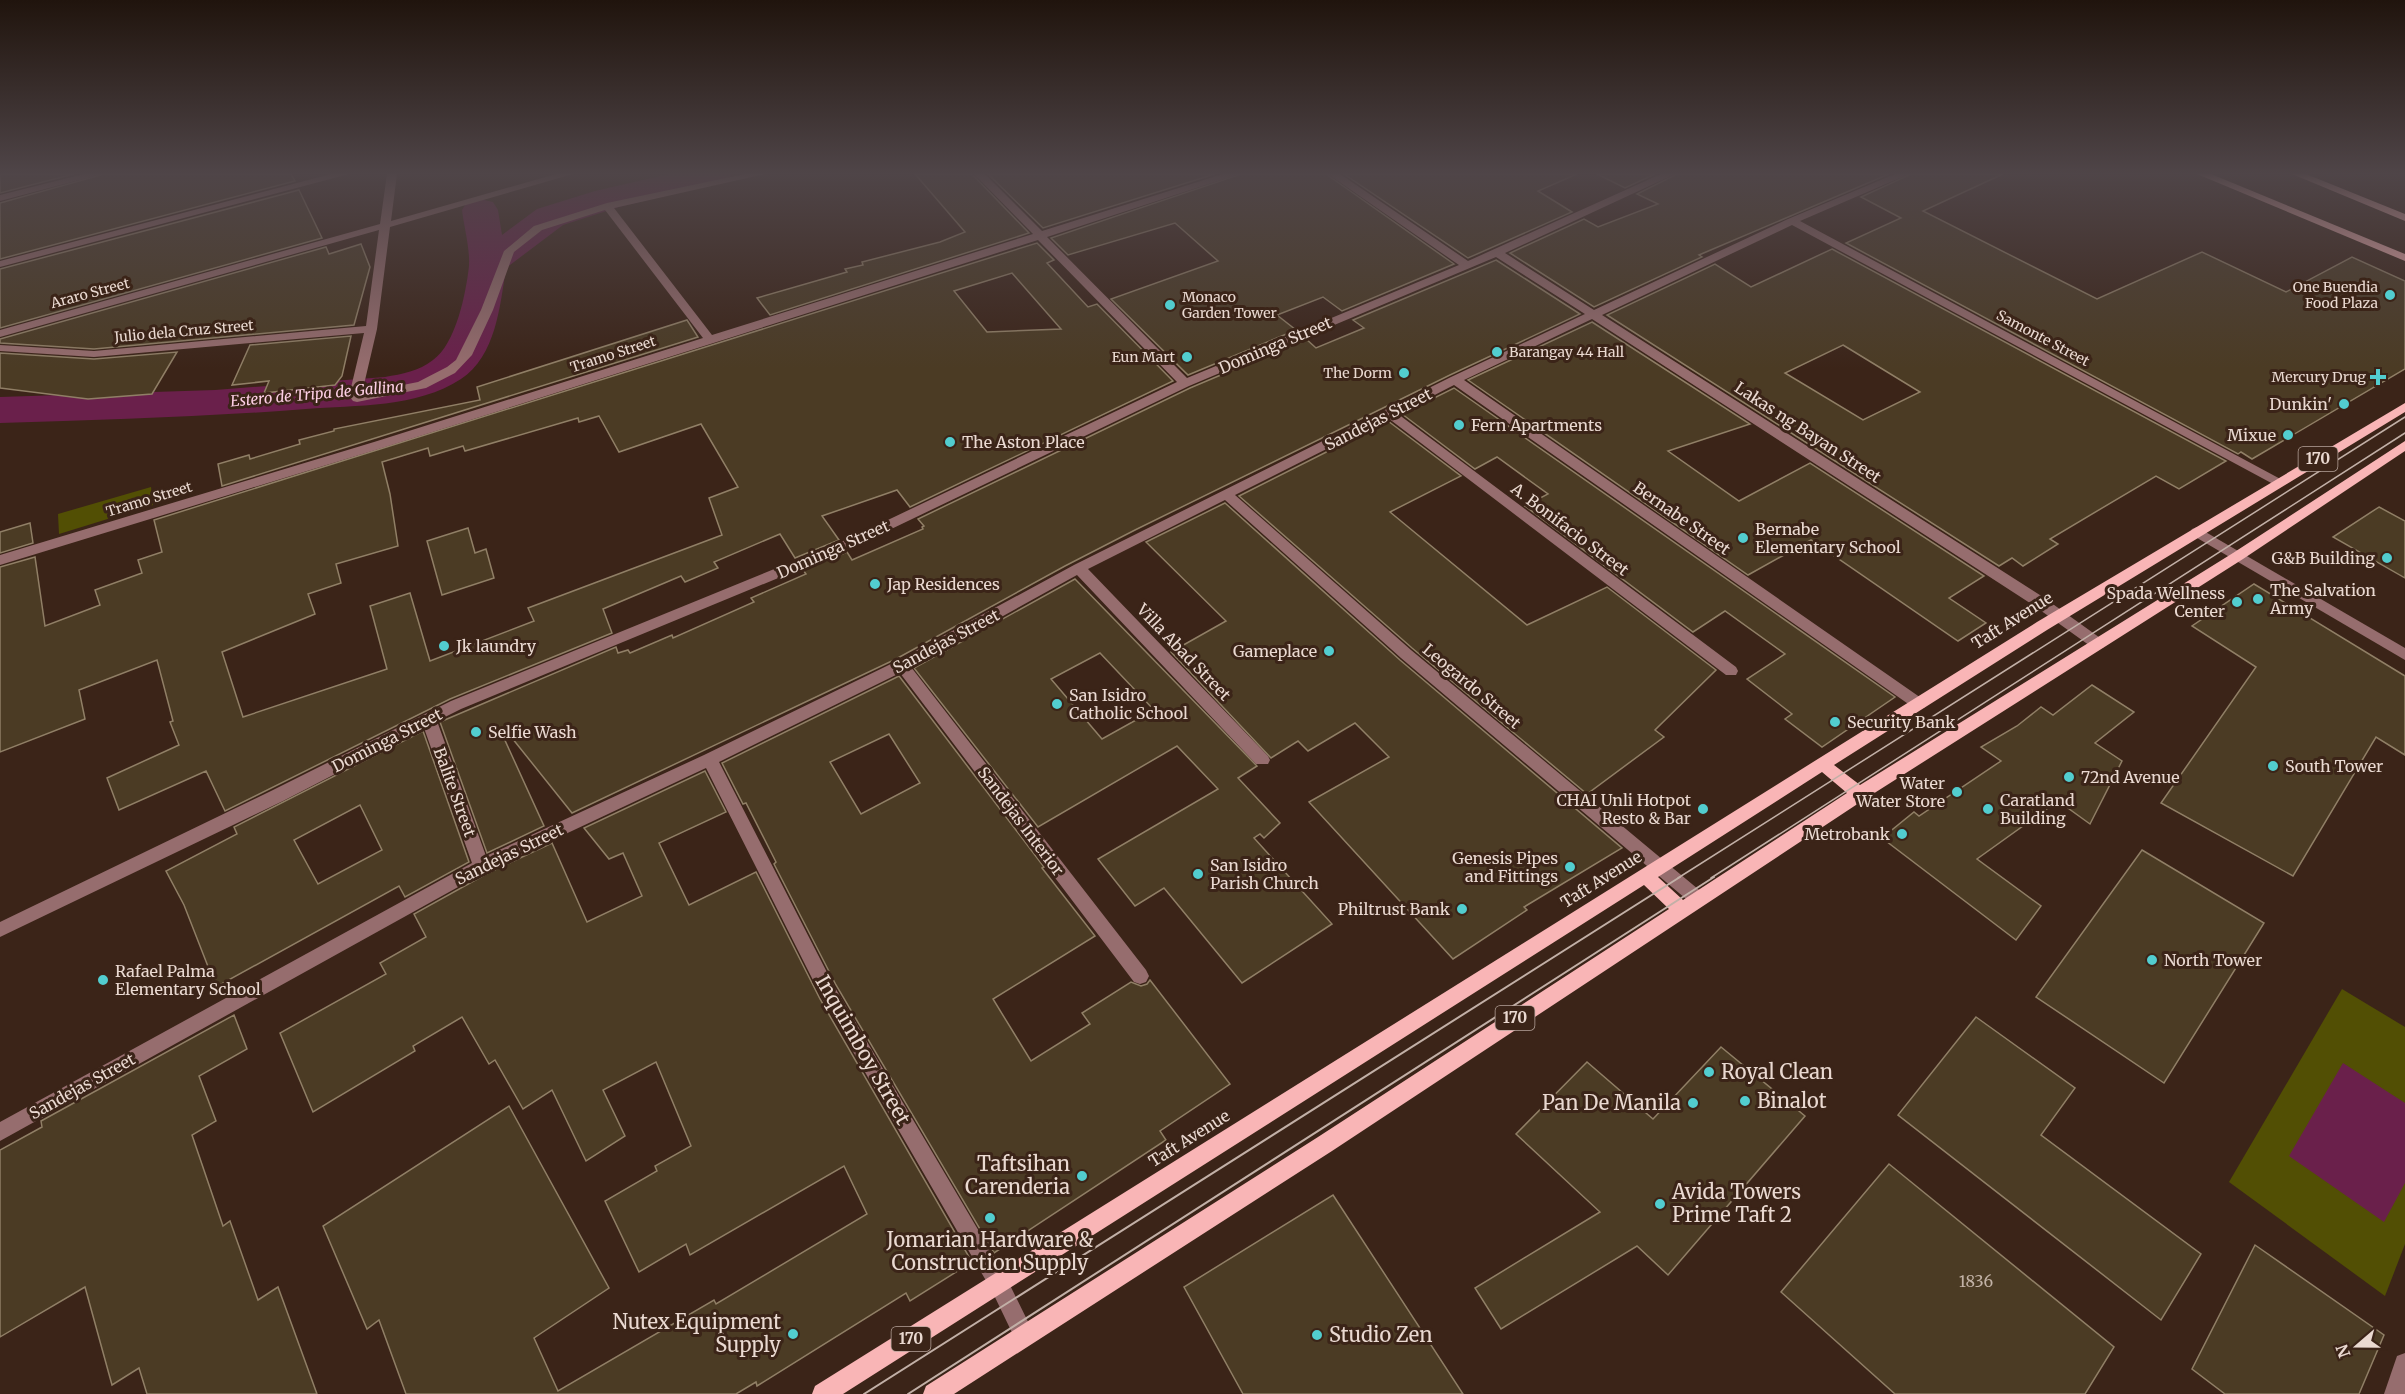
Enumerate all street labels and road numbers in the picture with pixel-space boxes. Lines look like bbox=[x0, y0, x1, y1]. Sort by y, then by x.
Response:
street label: Araro Street bbox=[48, 274, 132, 312]
street label: Samonte Street bbox=[1993, 306, 2093, 370]
street label: Dominga Street bbox=[1215, 312, 1335, 378]
street label: Julio dela Cruz Street bbox=[113, 316, 255, 346]
street label: Tramo Street bbox=[568, 332, 658, 376]
street label: Lakas ng Bayan Street bbox=[1731, 377, 1886, 487]
street label: Sandejas Street bbox=[1321, 383, 1436, 455]
road number: 170 bbox=[2298, 447, 2338, 471]
street label: Tramo Street bbox=[104, 477, 195, 521]
street label: Bernabe Street bbox=[1630, 477, 1735, 559]
street label: A. Bonifacio Street bbox=[1506, 478, 1633, 580]
street label: Dominga Street bbox=[774, 515, 893, 583]
street label: Taft Avenue bbox=[1968, 587, 2056, 653]
street label: Villa Abad Street bbox=[1132, 599, 1236, 705]
street label: Sandejas Street bbox=[889, 604, 1003, 678]
street label: Leogardo Street bbox=[1419, 639, 1526, 733]
street label: Dominga Street bbox=[329, 703, 446, 776]
street label: Balite Street bbox=[430, 745, 481, 840]
street label: Sandejas Interior bbox=[974, 763, 1068, 879]
street label: Sandejas Street bbox=[452, 819, 567, 889]
street label: Taft Avenue bbox=[1557, 846, 1645, 912]
street label: Inquimboy Street bbox=[811, 971, 916, 1129]
road number: 170 bbox=[1496, 1006, 1534, 1030]
street label: Sandejas Street bbox=[26, 1048, 139, 1123]
street label: Taft Avenue bbox=[1145, 1105, 1233, 1171]
road number: 170 bbox=[892, 1327, 930, 1351]

